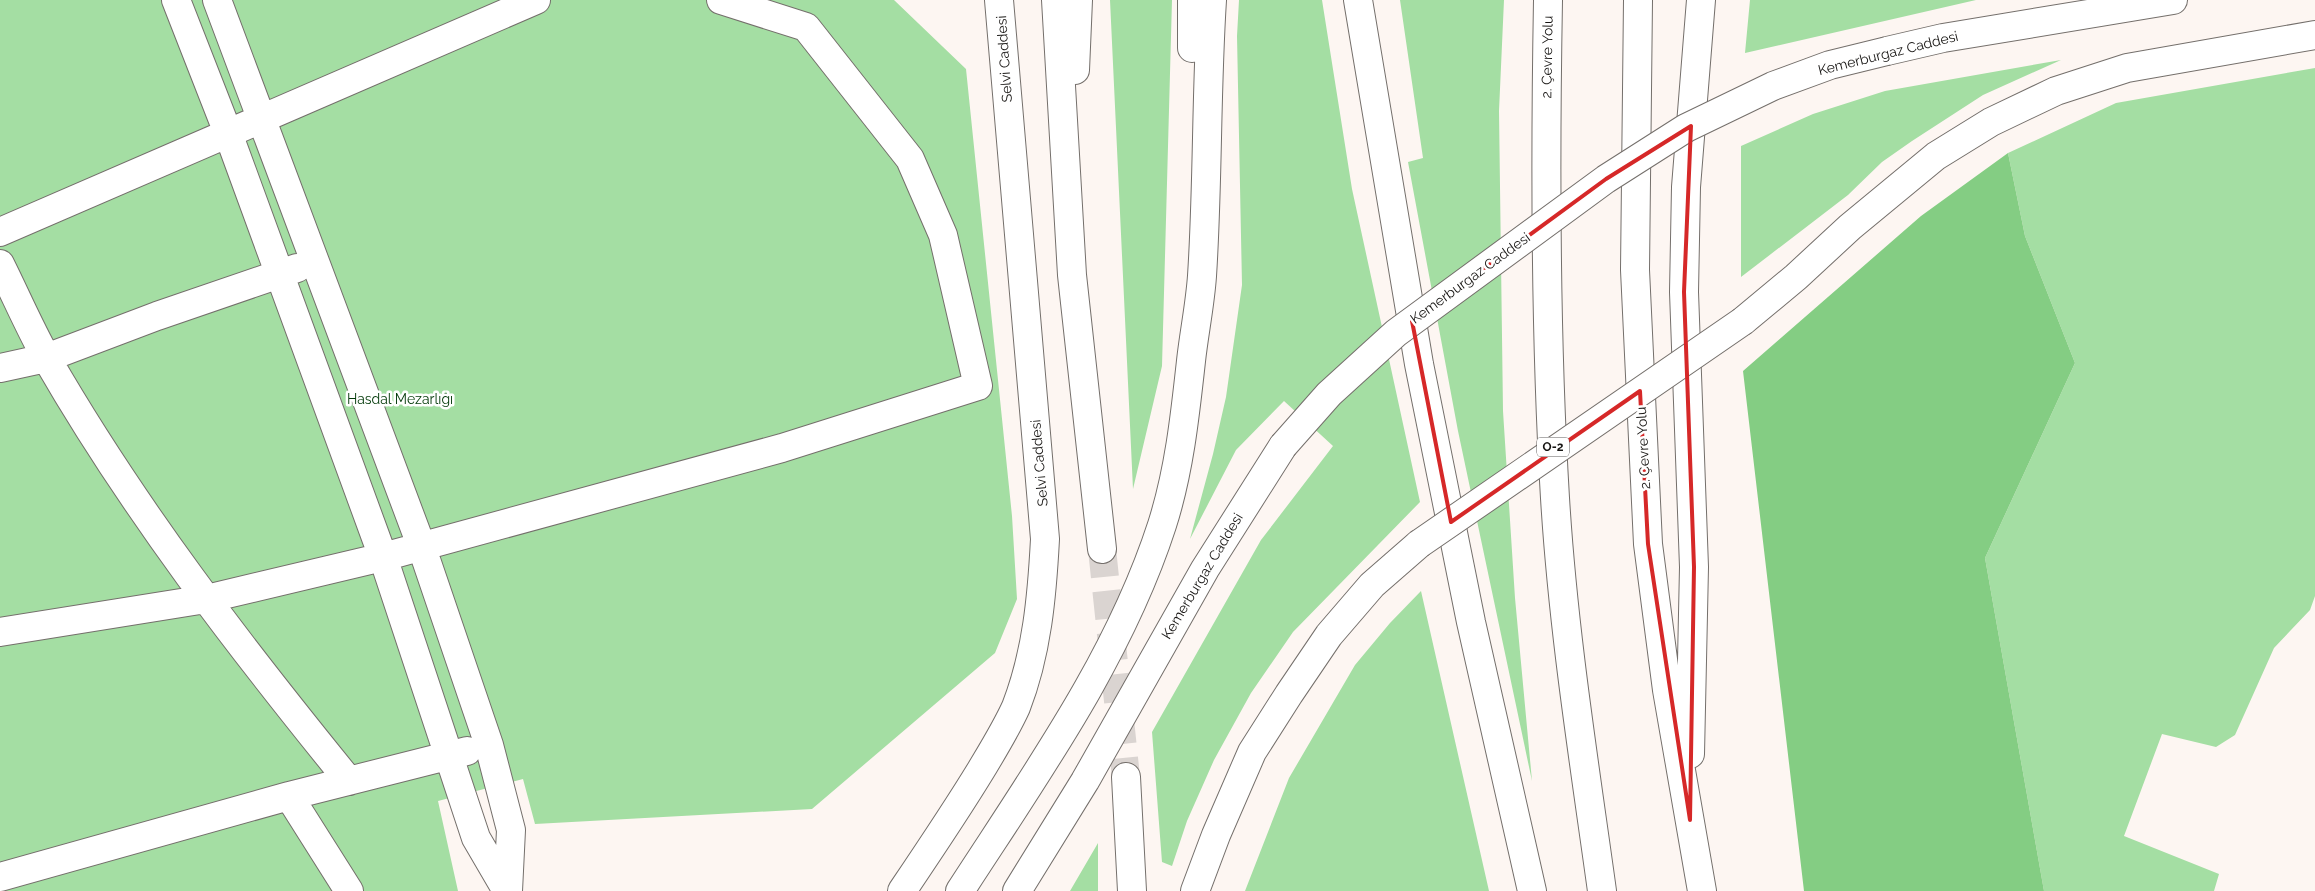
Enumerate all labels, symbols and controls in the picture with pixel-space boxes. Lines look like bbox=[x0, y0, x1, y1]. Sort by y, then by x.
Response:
street label: Selvi Caddesi bbox=[993, 15, 1015, 103]
street label: 2. Çevre Yolu bbox=[1538, 15, 1556, 99]
street label: Kemerburgaz Caddesi bbox=[1816, 28, 1960, 78]
street label: Kemerburgaz Caddesi bbox=[1407, 229, 1533, 327]
park label: Hasdal Mezarlığı bbox=[347, 391, 453, 407]
street label: 2. Çevre Yolu bbox=[1633, 406, 1653, 490]
street label: Selvi Caddesi bbox=[1027, 419, 1051, 507]
road number: O-2 bbox=[1537, 438, 1569, 457]
street label: Kemerburgaz Caddesi bbox=[1158, 510, 1246, 642]

